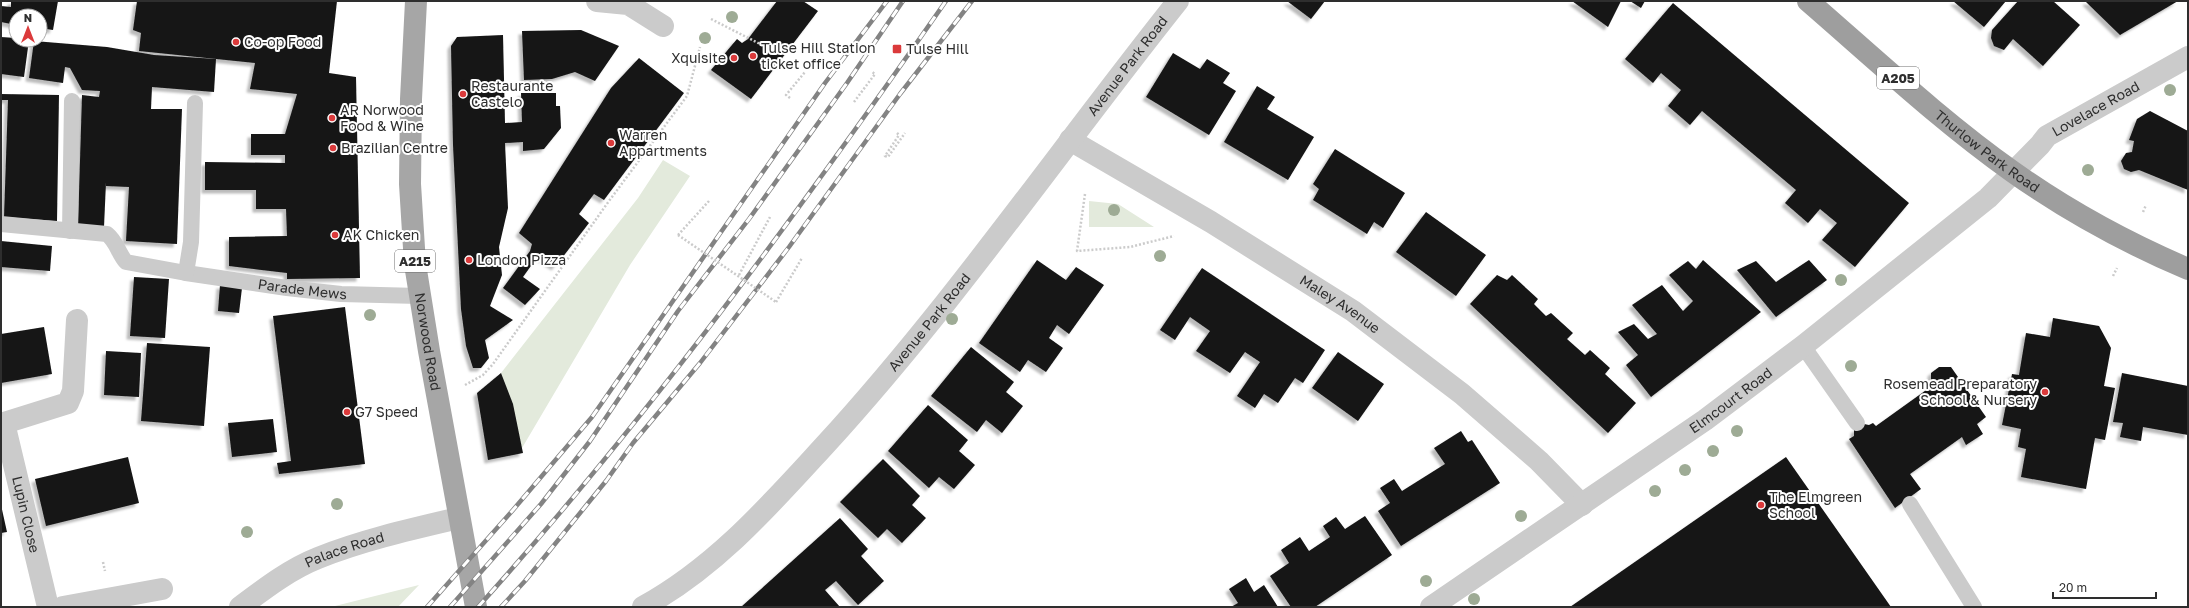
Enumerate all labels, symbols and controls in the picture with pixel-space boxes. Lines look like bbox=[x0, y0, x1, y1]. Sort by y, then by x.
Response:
north arrow bbox=[8, 8, 48, 48]
text: N bbox=[24, 11, 32, 24]
street label: Avenue Park Road bbox=[1083, 12, 1171, 119]
place label: Co-op Food bbox=[244, 33, 321, 50]
marker: Co-op Food bbox=[231, 37, 241, 47]
place label: Tulse Hill Station ticket office bbox=[761, 39, 876, 72]
place label: Tulse Hill bbox=[906, 40, 969, 57]
marker: Tulse Hill bbox=[891, 43, 903, 55]
place label: Xquisite bbox=[671, 49, 726, 66]
marker: Tulse Hill Station ticket office bbox=[748, 51, 758, 61]
marker: Xquisite bbox=[729, 53, 739, 63]
road number: A205 bbox=[1877, 67, 1919, 89]
place label: Restaurante Castelo bbox=[471, 77, 553, 110]
street label: Lovelace Road bbox=[2049, 77, 2142, 140]
marker: Restaurante Castelo bbox=[458, 89, 468, 99]
place label: AR Norwood Food & Wine bbox=[340, 101, 424, 134]
street label: Thurlow Park Road bbox=[1932, 106, 2043, 196]
marker: AR Norwood Food & Wine bbox=[327, 113, 337, 123]
place label: Warren Appartments bbox=[619, 126, 707, 159]
marker: Warren Appartments bbox=[606, 138, 616, 148]
place label: Brazilian Centre bbox=[341, 139, 448, 156]
marker: Brazilian Centre bbox=[328, 143, 338, 153]
place label: AK Chicken bbox=[343, 226, 419, 243]
marker: AK Chicken bbox=[330, 230, 340, 240]
road number: A215 bbox=[395, 250, 435, 272]
place label: London Pizza bbox=[477, 251, 566, 268]
marker: London Pizza bbox=[464, 255, 474, 265]
street label: Avenue Park Road bbox=[884, 269, 974, 374]
street label: Maley Avenue bbox=[1297, 271, 1384, 337]
street label: Parade Mews bbox=[257, 275, 347, 302]
street label: Norwood Road bbox=[412, 291, 445, 392]
street label: Elmcourt Road bbox=[1686, 363, 1775, 436]
place label: Rosemead Preparatory School & Nursery bbox=[1883, 375, 2037, 408]
marker: Rosemead Preparatory School & Nursery bbox=[2040, 387, 2050, 397]
place label: G7 Speed bbox=[355, 403, 418, 420]
marker: G7 Speed bbox=[342, 407, 352, 417]
street label: Lupin Close bbox=[9, 474, 44, 554]
place label: The Elmgreen School bbox=[1769, 488, 1862, 521]
marker: The Elmgreen School bbox=[1756, 500, 1766, 510]
street label: Palace Road bbox=[302, 528, 386, 571]
scale bar bbox=[2053, 574, 2156, 600]
text: 20 m bbox=[2059, 580, 2087, 595]

